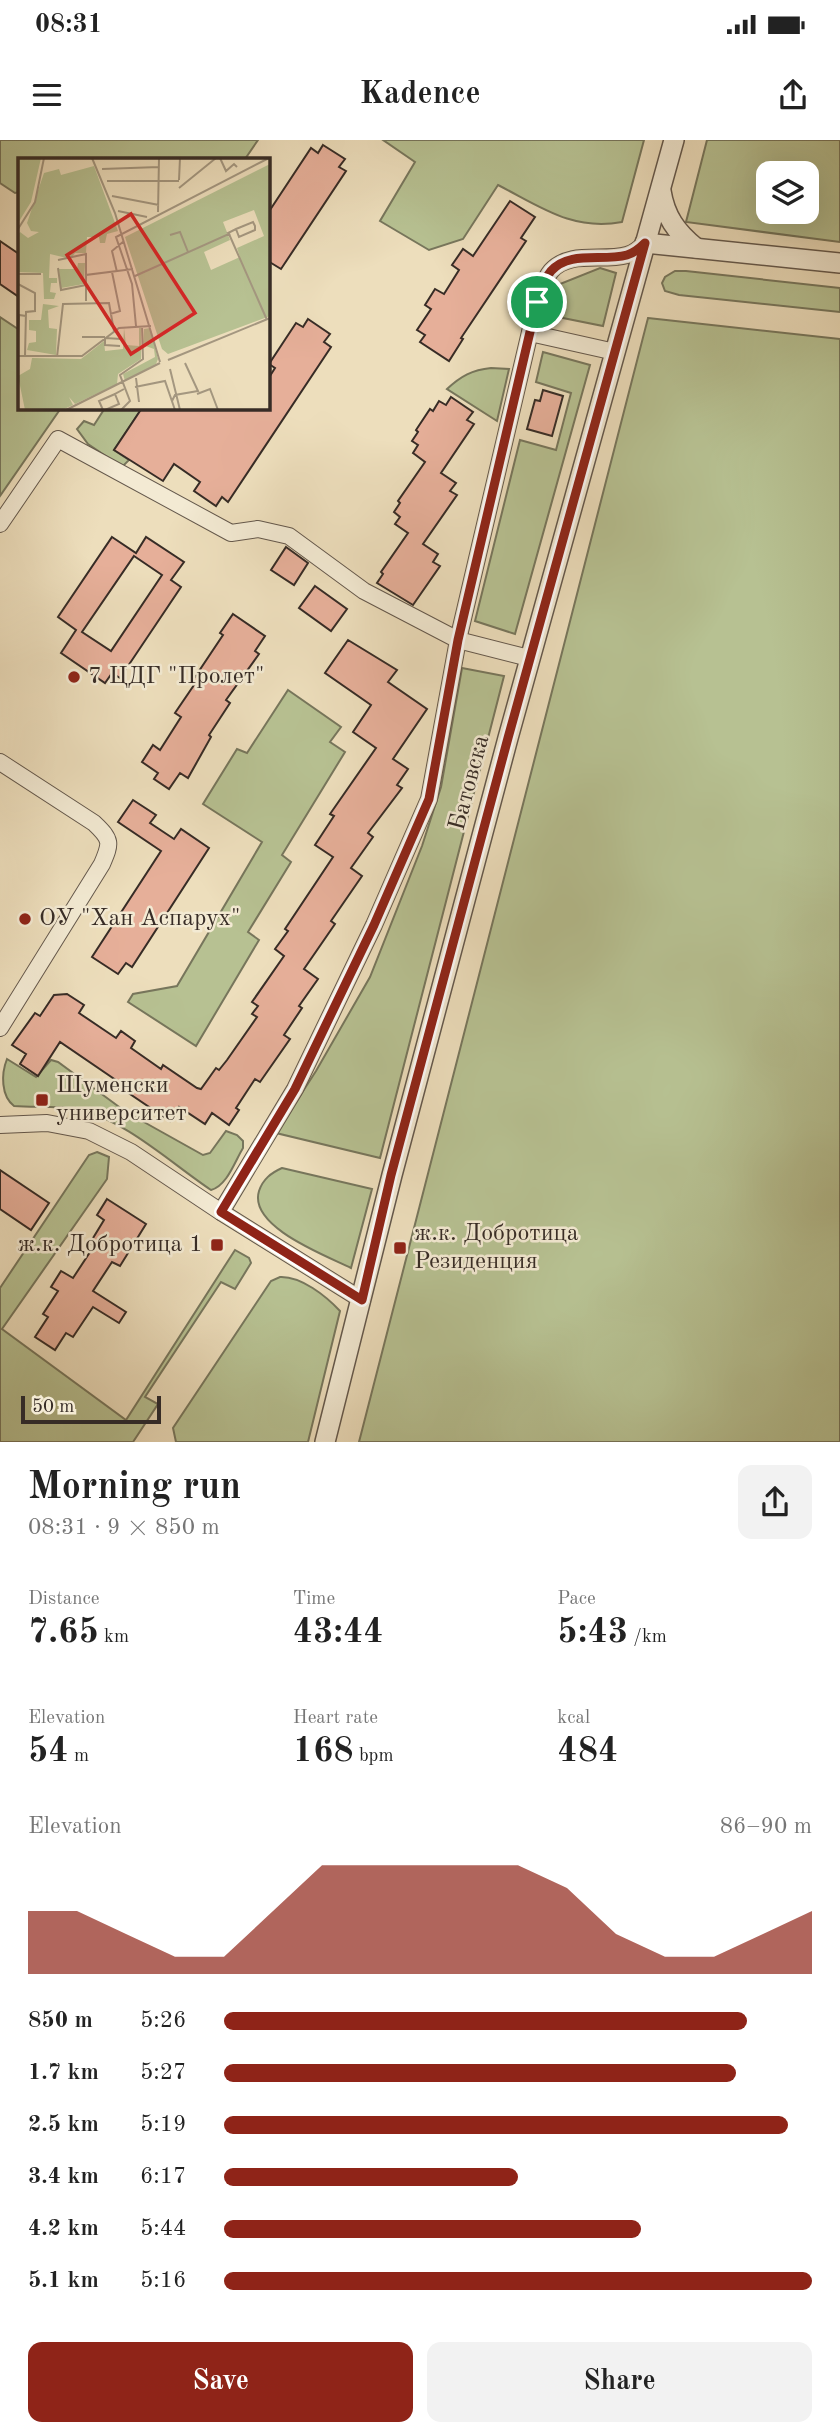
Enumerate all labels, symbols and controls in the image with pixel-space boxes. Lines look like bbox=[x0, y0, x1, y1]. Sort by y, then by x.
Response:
text: 08:31 bbox=[35, 12, 103, 38]
icon: menu bbox=[28, 76, 66, 114]
icon: share bbox=[774, 76, 812, 114]
text: Kadence bbox=[359, 79, 481, 111]
inset map bbox=[18, 158, 270, 410]
map controls bbox=[756, 161, 819, 224]
button: layers bbox=[756, 161, 819, 224]
pin bbox=[507, 272, 567, 332]
icon: arrive bbox=[518, 283, 556, 321]
place label: 7 ЦДГ "Пролет" bbox=[88, 665, 265, 689]
marker: 7 ЦДГ "Пролет" bbox=[66, 669, 82, 685]
street label: Батовска bbox=[446, 732, 494, 833]
place label: ОУ "Хан Аспарух" bbox=[39, 907, 241, 931]
marker: ОУ "Хан Аспарух" bbox=[17, 911, 33, 927]
place label: Шуменски университет bbox=[56, 1074, 187, 1126]
marker: Шуменски университет bbox=[34, 1092, 50, 1108]
place label: ж.к. Добротица Резиденция bbox=[414, 1222, 579, 1274]
place label: ж.к. Добротица 1 bbox=[18, 1233, 203, 1257]
marker: ж.к. Добротица 1 bbox=[209, 1237, 225, 1253]
marker: ж.к. Добротица Резиденция bbox=[392, 1240, 408, 1256]
scale bar bbox=[21, 1393, 161, 1425]
text: 50 m bbox=[32, 1398, 74, 1417]
button: share bbox=[738, 1465, 812, 1539]
text: Morning run bbox=[28, 1469, 241, 1507]
text: 08:31 · 9 × 850 m bbox=[28, 1516, 220, 1539]
text: Distance bbox=[28, 1590, 100, 1609]
text: Time bbox=[293, 1590, 335, 1609]
text: Pace bbox=[557, 1590, 596, 1609]
text: 7.65 bbox=[28, 1615, 99, 1650]
text: 43:44 bbox=[293, 1615, 384, 1650]
text: 5:43 bbox=[557, 1615, 628, 1650]
text: km bbox=[99, 1628, 129, 1647]
text: /km bbox=[628, 1628, 667, 1647]
text: Elevation bbox=[28, 1709, 105, 1728]
text: Heart rate bbox=[293, 1709, 378, 1728]
text: kcal bbox=[557, 1709, 590, 1728]
text: 54 bbox=[28, 1734, 69, 1769]
text: 168 bbox=[293, 1734, 354, 1769]
text: 484 bbox=[557, 1734, 618, 1769]
text: m bbox=[69, 1747, 89, 1766]
text: bpm bbox=[354, 1747, 394, 1766]
text: Elevation bbox=[28, 1815, 122, 1838]
text: 86–90 m bbox=[720, 1815, 812, 1838]
text: 850 m bbox=[28, 2009, 93, 2032]
text: 5:26 bbox=[140, 2009, 186, 2032]
text: 1.7 km bbox=[28, 2061, 99, 2084]
text: 5:27 bbox=[140, 2061, 186, 2084]
text: 2.5 km bbox=[28, 2113, 99, 2136]
text: 5:19 bbox=[140, 2113, 186, 2136]
text: 3.4 km bbox=[28, 2165, 99, 2188]
text: 6:17 bbox=[140, 2165, 186, 2188]
text: 4.2 km bbox=[28, 2217, 99, 2240]
text: 5:44 bbox=[140, 2217, 186, 2240]
text: 5.1 km bbox=[28, 2269, 99, 2292]
text: 5:16 bbox=[140, 2269, 186, 2292]
button: Save bbox=[28, 2342, 413, 2422]
button: Share bbox=[427, 2342, 812, 2422]

